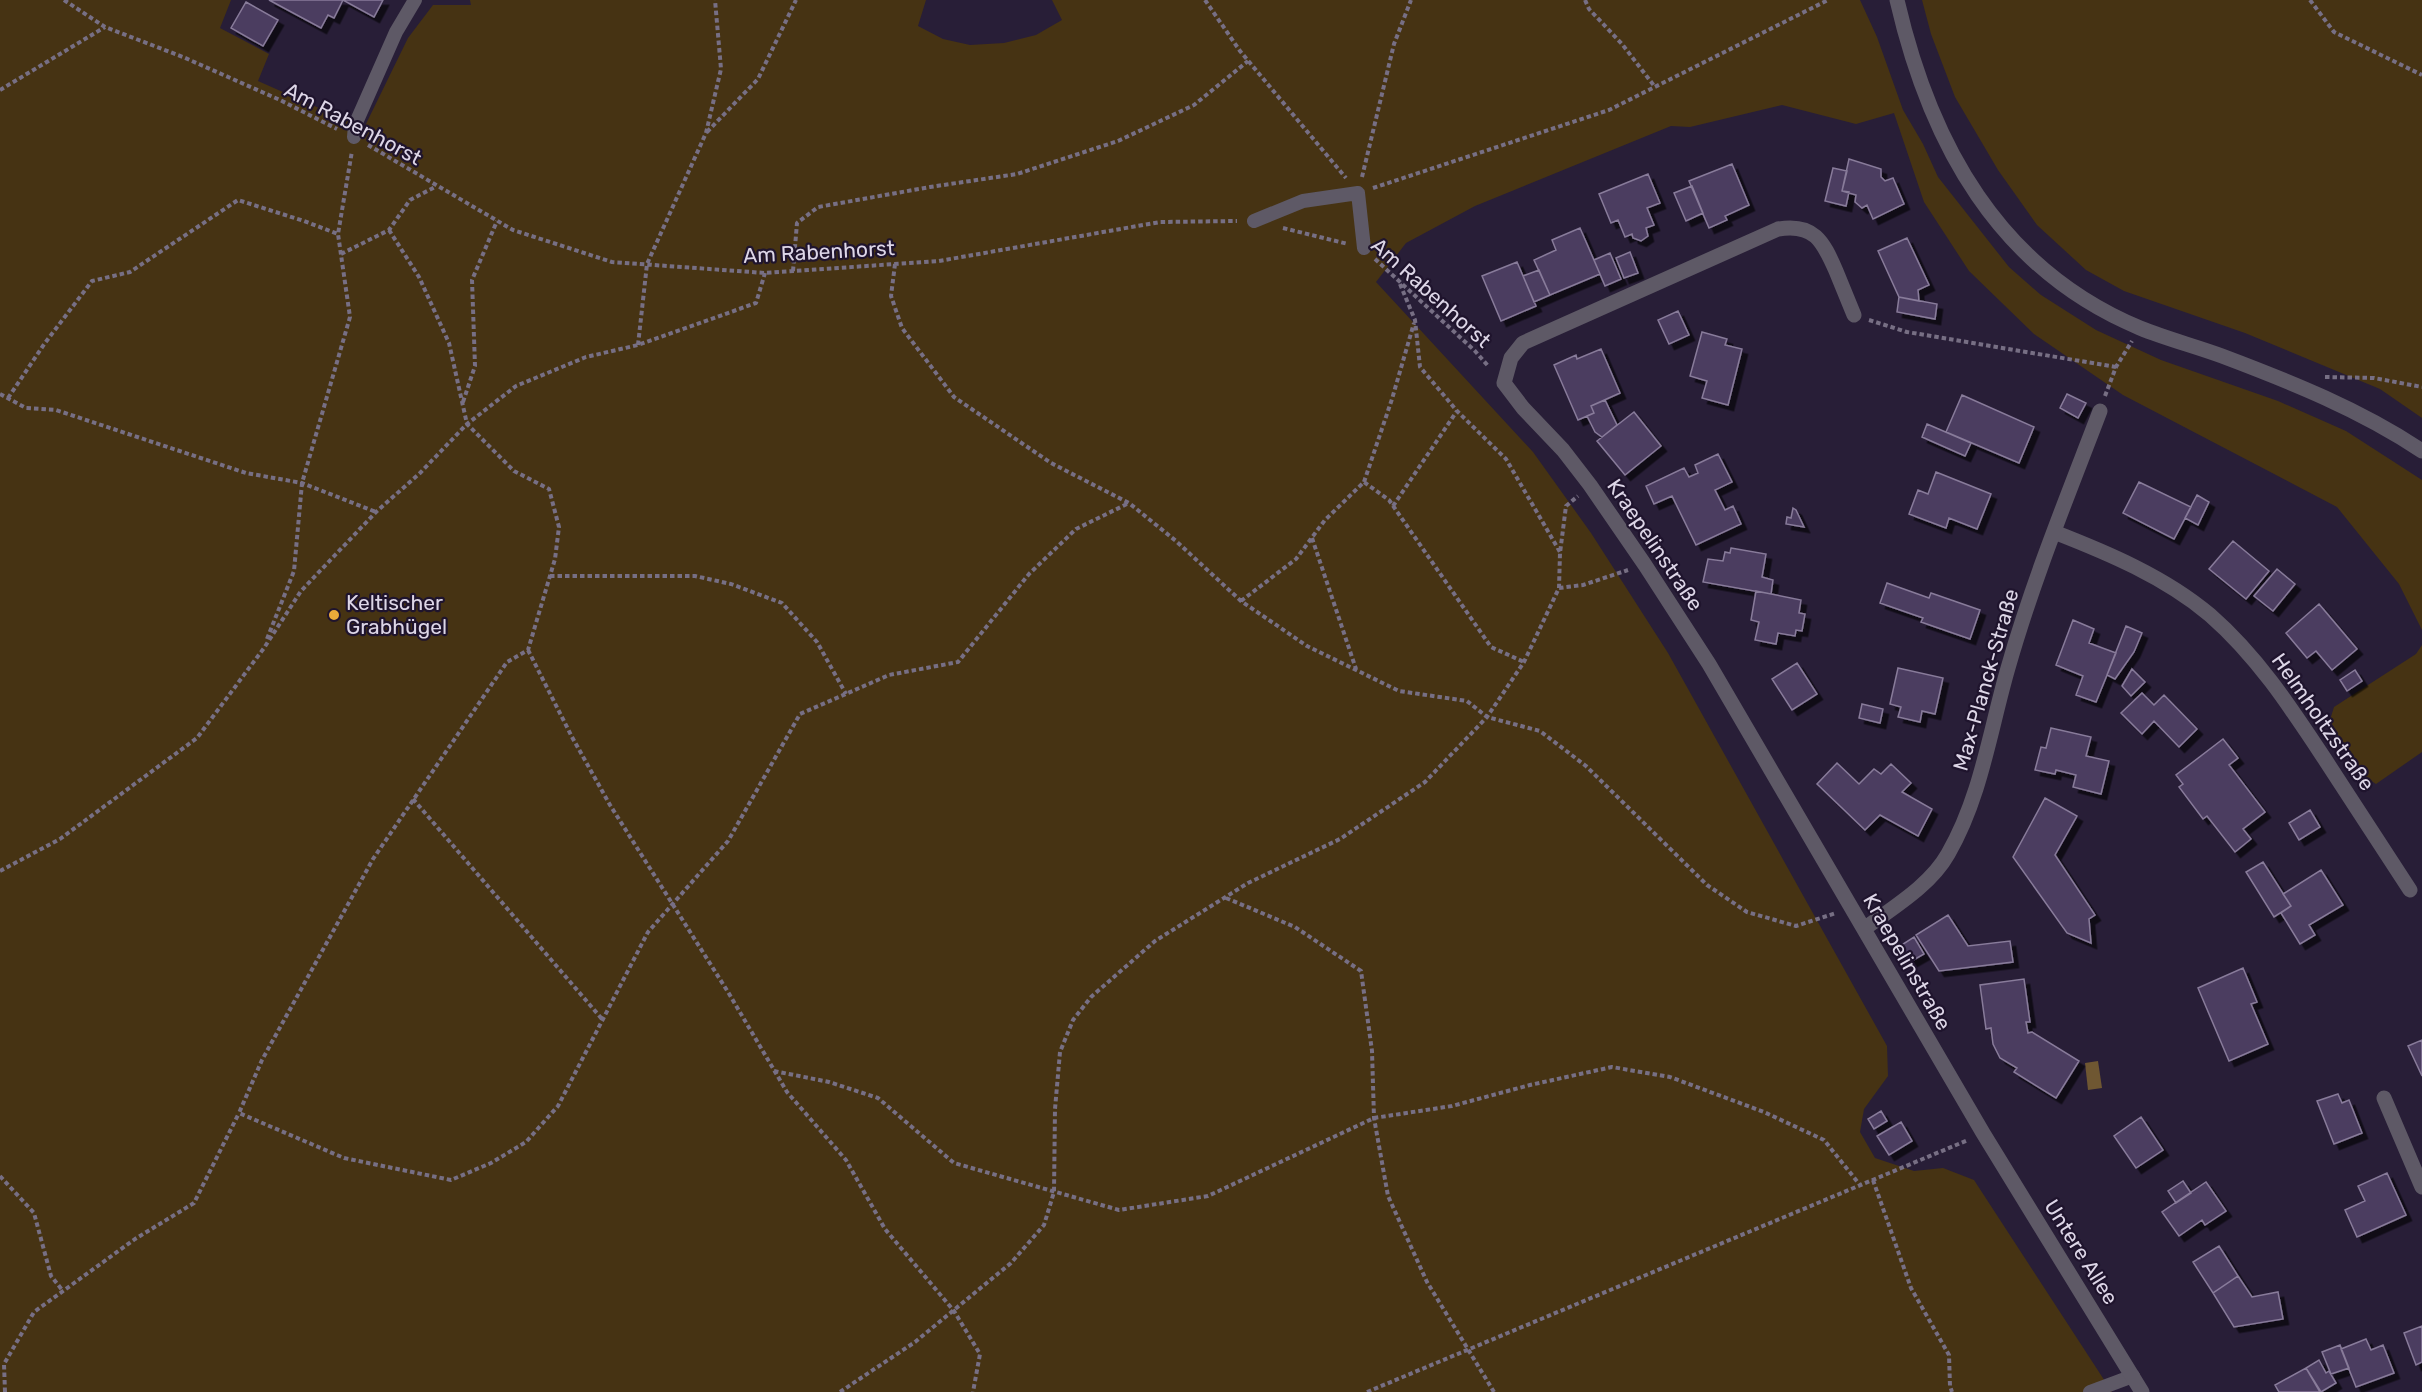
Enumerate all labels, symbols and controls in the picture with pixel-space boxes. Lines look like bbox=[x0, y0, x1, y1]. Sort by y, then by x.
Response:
street label: Am Rabenhorst bbox=[280, 77, 426, 170]
street label: Am Rabenhorst bbox=[1367, 233, 1496, 353]
street label: Am Rabenhorst bbox=[742, 235, 896, 268]
street label: Kraepelinstraße bbox=[1602, 474, 1709, 615]
street label: Max-Planck-Straße bbox=[1948, 586, 2023, 774]
place label: Keltischer Grabhügel bbox=[346, 590, 447, 639]
marker: Keltischer Grabhügel bbox=[327, 608, 341, 622]
street label: Helmholtzstraße bbox=[2267, 648, 2380, 795]
street label: Kraepelinstraße bbox=[1858, 889, 1957, 1034]
street label: Untere Allee bbox=[2039, 1195, 2124, 1309]

